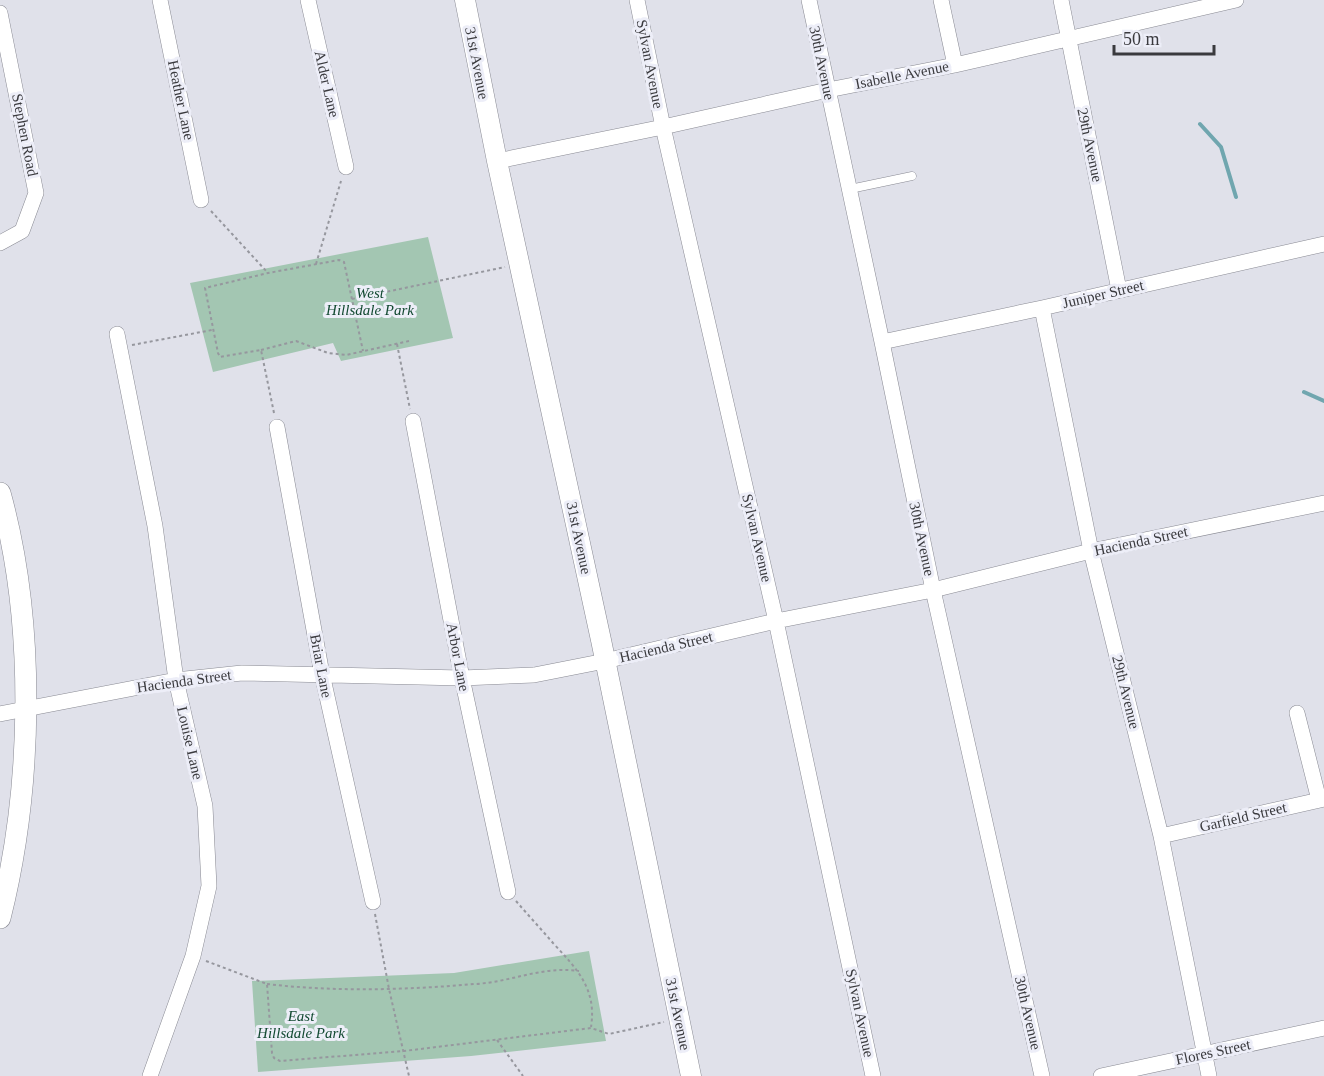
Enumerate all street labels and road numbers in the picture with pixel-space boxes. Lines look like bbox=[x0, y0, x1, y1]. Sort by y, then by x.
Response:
street label: Sylvan Avenue bbox=[634, 18, 667, 110]
street label: 31st Avenue bbox=[462, 25, 492, 101]
street label: 30th Avenue bbox=[806, 25, 838, 102]
street label: Alder Lane bbox=[312, 49, 343, 119]
street label: Isabelle Avenue bbox=[854, 58, 951, 92]
street label: Heather Lane bbox=[165, 59, 197, 142]
street label: Stephen Road bbox=[9, 92, 41, 178]
street label: 29th Avenue bbox=[1074, 107, 1106, 184]
street label: Juniper Street bbox=[1061, 277, 1146, 311]
street label: Sylvan Avenue bbox=[739, 492, 775, 584]
street label: 31st Avenue bbox=[564, 500, 595, 576]
street label: 30th Avenue bbox=[906, 501, 938, 578]
street label: Hacienda Street bbox=[1093, 523, 1190, 559]
street label: Arbor Lane bbox=[444, 621, 473, 693]
street label: Hacienda Street bbox=[618, 628, 715, 666]
street label: Briar Lane bbox=[307, 633, 335, 700]
street label: 29th Avenue bbox=[1109, 654, 1143, 731]
street label: Hacienda Street bbox=[136, 666, 233, 696]
street label: Louise Lane bbox=[174, 705, 206, 781]
street label: Garfield Street bbox=[1198, 799, 1289, 835]
street label: Sylvan Avenue bbox=[843, 967, 877, 1059]
street label: 30th Avenue bbox=[1012, 975, 1044, 1052]
street label: 31st Avenue bbox=[663, 976, 694, 1052]
street label: Flores Street bbox=[1174, 1036, 1253, 1068]

